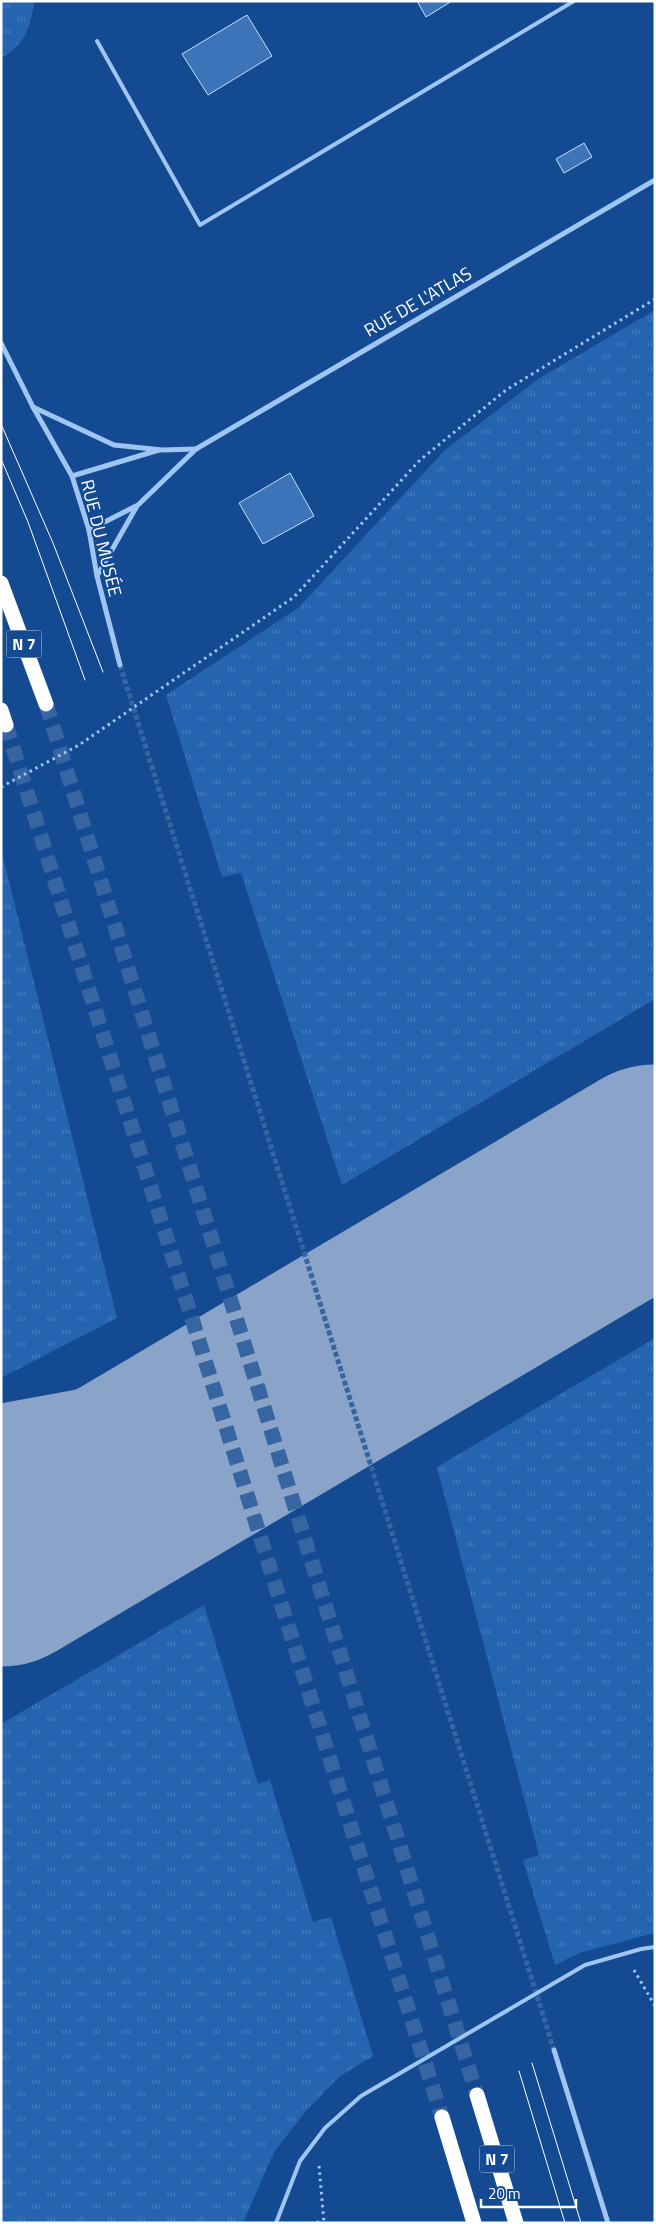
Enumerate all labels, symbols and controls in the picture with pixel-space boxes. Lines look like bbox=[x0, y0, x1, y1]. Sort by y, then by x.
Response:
street label: RUE DE L'ATLAS bbox=[359, 260, 477, 343]
street label: RUE DU MUSÉE bbox=[74, 476, 129, 599]
road number: N 7 bbox=[6, 630, 42, 658]
road number: N 7 bbox=[480, 2146, 514, 2172]
scale bar bbox=[481, 2176, 576, 2208]
text: 20 m bbox=[488, 2182, 521, 2205]

